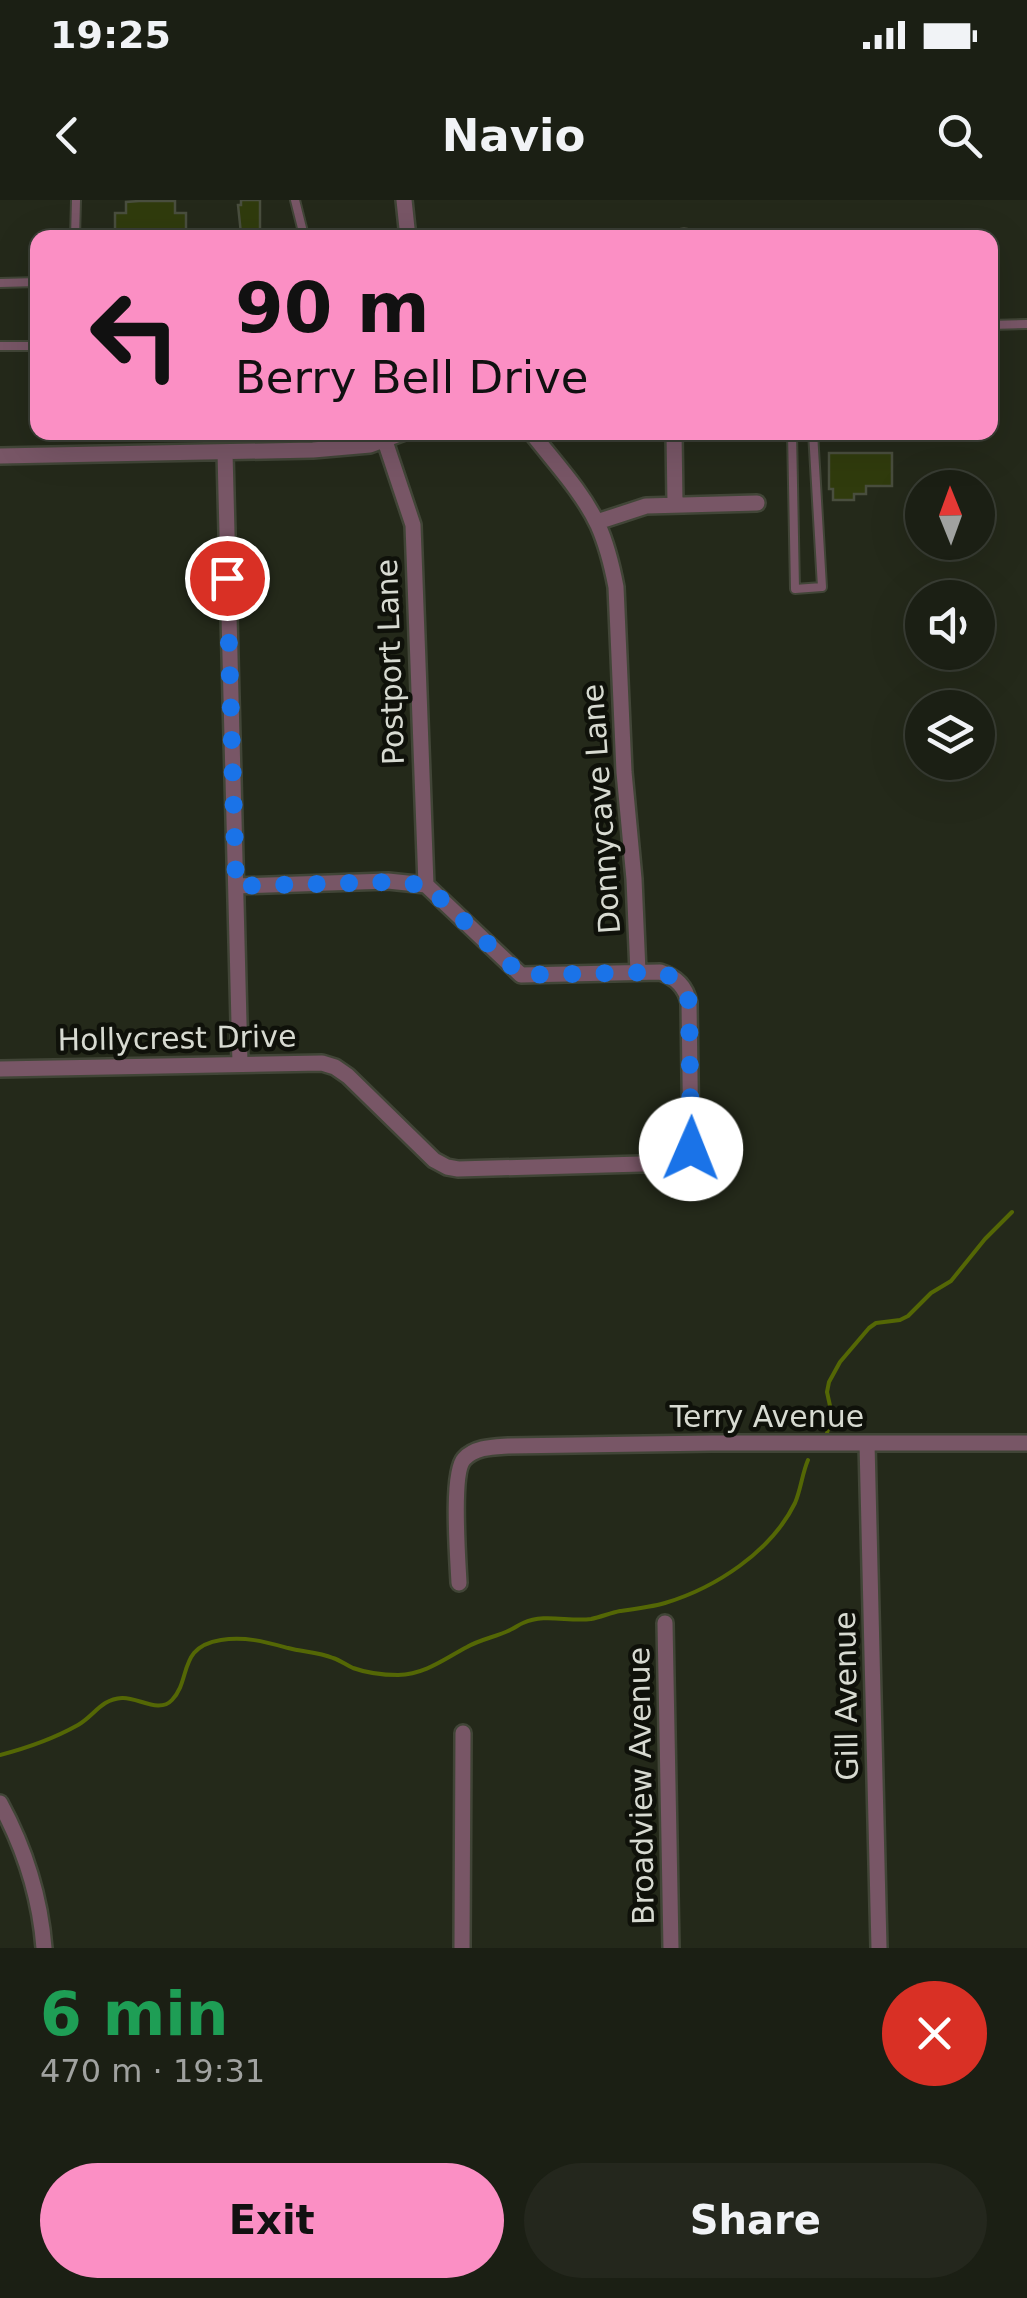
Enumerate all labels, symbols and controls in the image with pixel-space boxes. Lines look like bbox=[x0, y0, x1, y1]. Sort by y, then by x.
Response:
text: 19:25 bbox=[50, 13, 171, 57]
icon: back bbox=[40, 108, 95, 163]
icon: search bbox=[932, 108, 987, 163]
text: Navio bbox=[442, 109, 585, 162]
text: 90 m bbox=[235, 267, 430, 349]
icon: left bbox=[70, 270, 200, 400]
text: Berry Bell Drive bbox=[235, 351, 589, 404]
north arrow bbox=[905, 470, 995, 560]
map controls bbox=[905, 470, 995, 780]
pin bbox=[185, 536, 270, 621]
icon: arrive bbox=[200, 551, 255, 606]
street label: Postport Lane bbox=[369, 558, 411, 766]
button: sound bbox=[905, 580, 995, 670]
street label: Donnycave Lane bbox=[575, 683, 627, 935]
button: layers bbox=[905, 690, 995, 780]
street label: Hollycrest Drive bbox=[57, 1018, 297, 1058]
position arrow bbox=[639, 1097, 743, 1201]
street label: Terry Avenue bbox=[669, 1399, 864, 1434]
street label: Gill Avenue bbox=[827, 1611, 865, 1781]
street label: Broadview Avenue bbox=[621, 1647, 661, 1925]
text: 6 min bbox=[40, 1979, 228, 2049]
button: close bbox=[882, 1981, 987, 2086]
text: 470 m · 19:31 bbox=[40, 2052, 265, 2090]
button: Exit bbox=[40, 2163, 504, 2278]
button: Share bbox=[524, 2163, 987, 2278]

